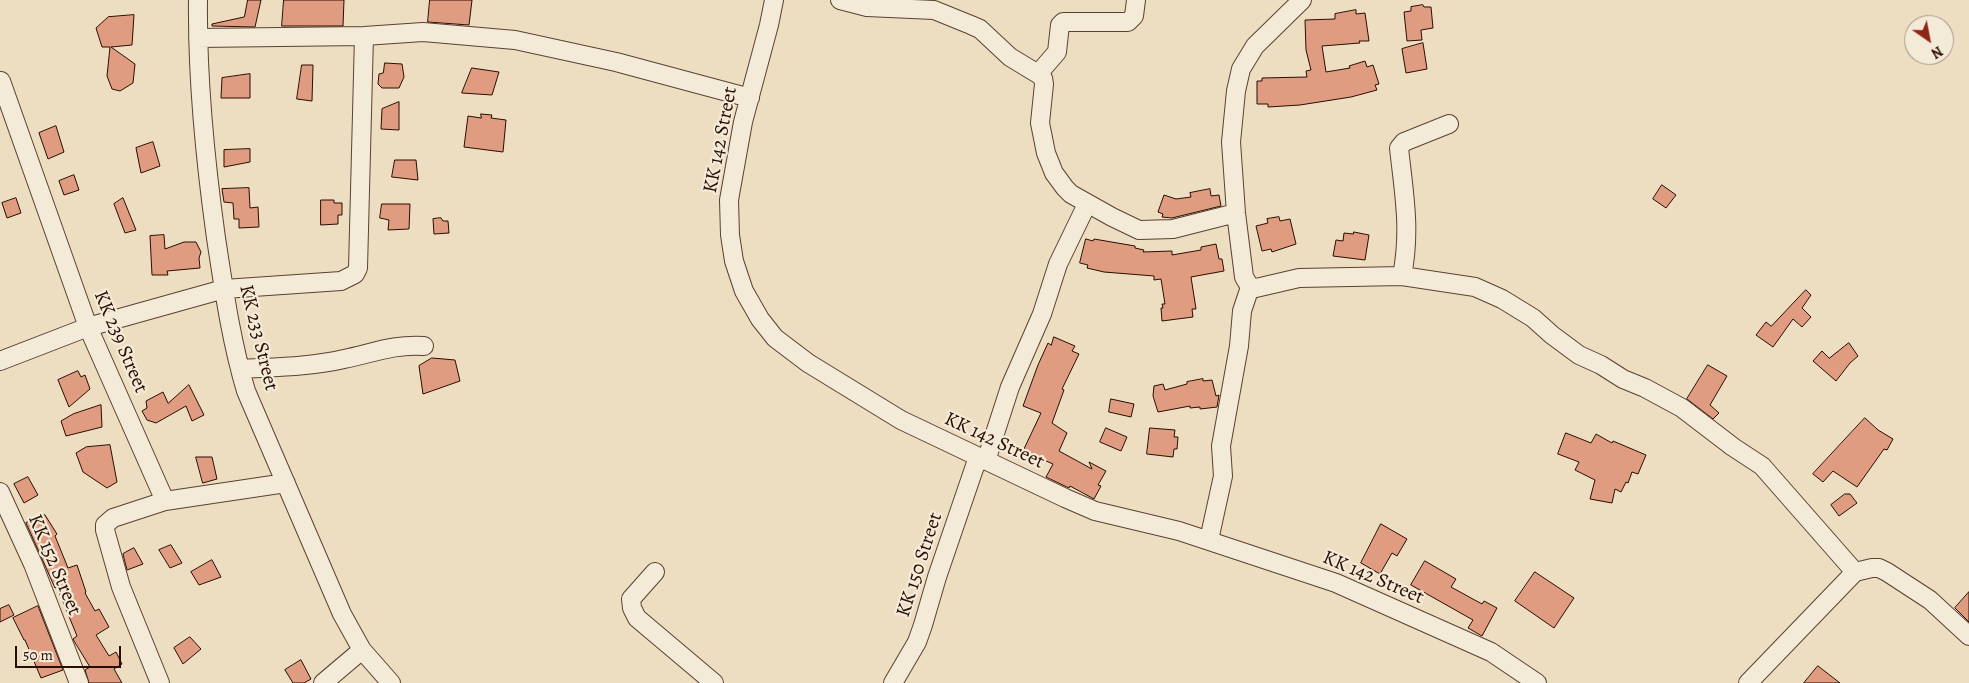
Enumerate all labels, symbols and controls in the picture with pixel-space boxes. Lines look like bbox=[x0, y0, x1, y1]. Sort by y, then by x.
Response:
north arrow bbox=[1904, 15, 1954, 65]
text: N bbox=[1927, 41, 1946, 63]
street label: KK 142 Street bbox=[699, 85, 743, 195]
street label: KK 233 Street bbox=[233, 283, 283, 393]
street label: KK 239 Street bbox=[88, 287, 152, 397]
street label: KK 142 Street bbox=[940, 407, 1048, 475]
street label: KK 150 Street bbox=[892, 510, 948, 620]
street label: KK 152 Street bbox=[22, 511, 86, 619]
street label: KK 142 Street bbox=[1319, 546, 1427, 610]
scale bar bbox=[18, 636, 124, 668]
text: 50 m bbox=[23, 645, 53, 665]

